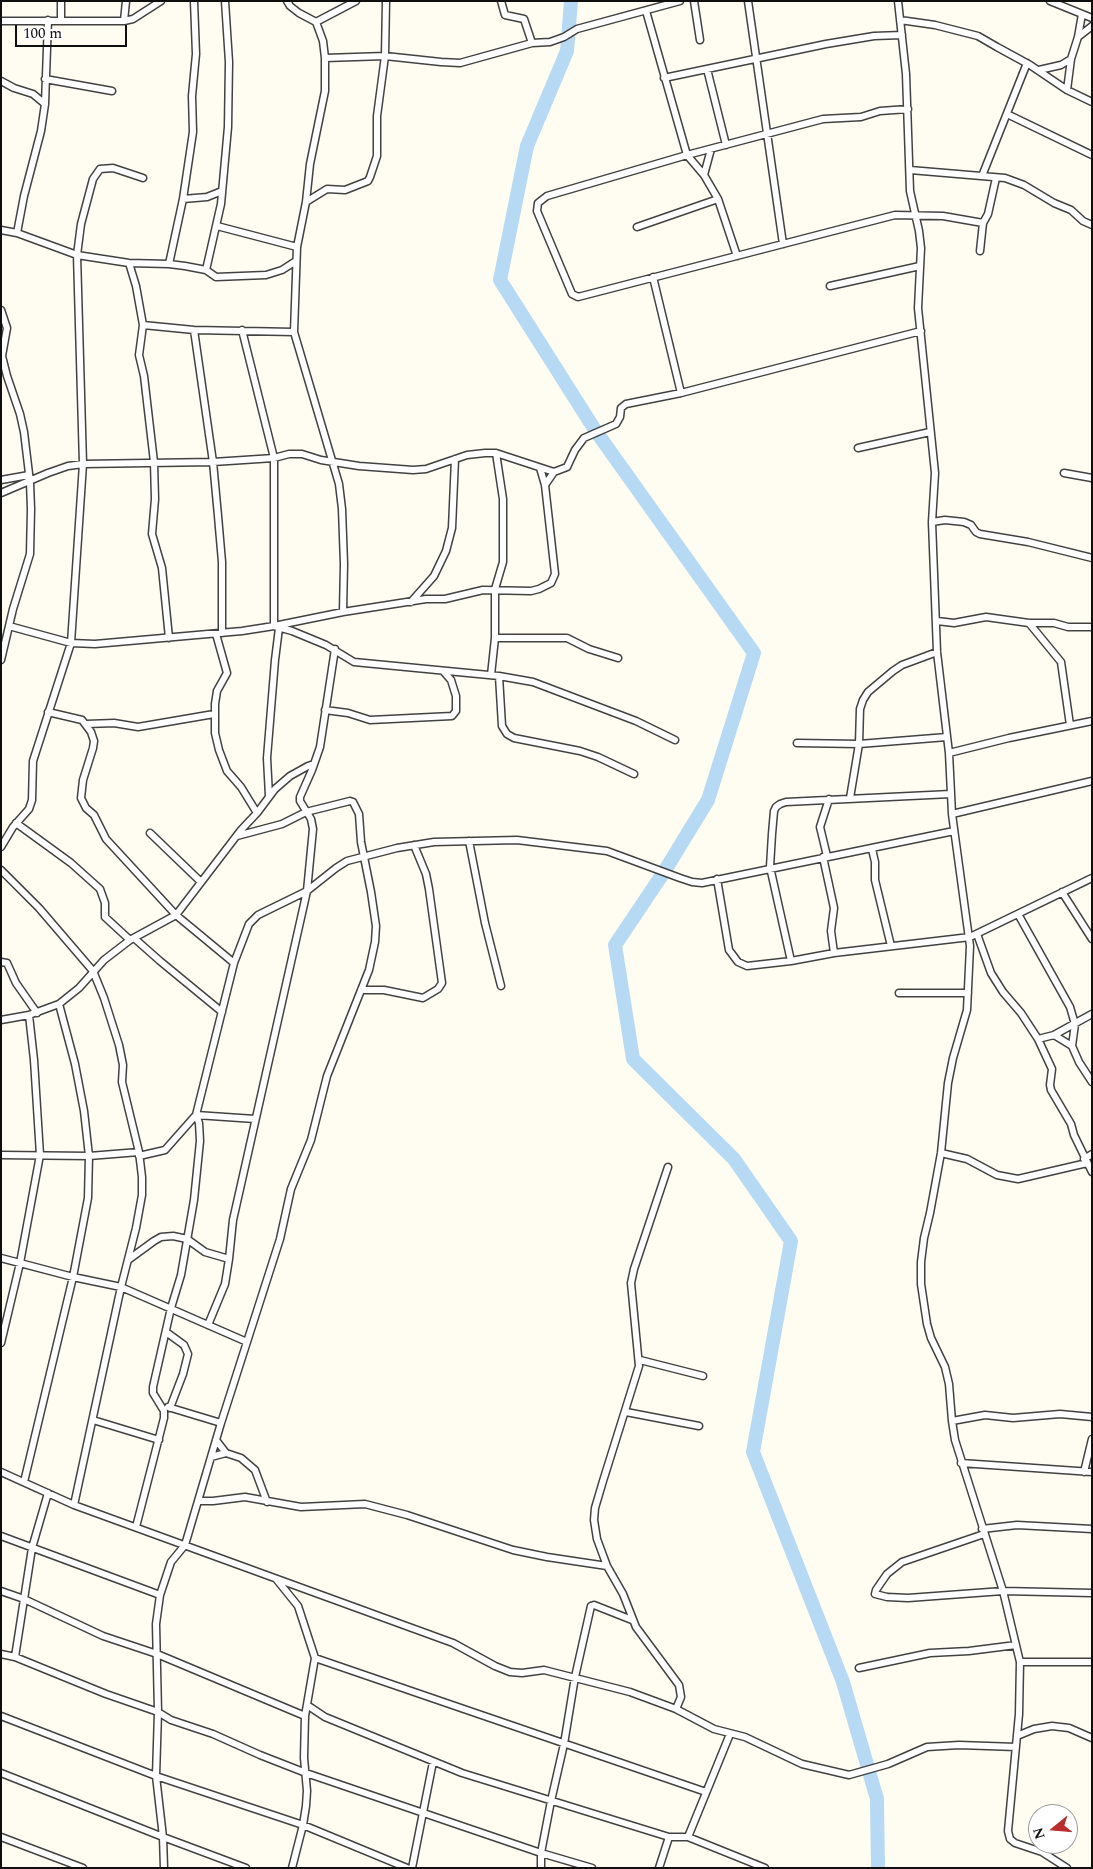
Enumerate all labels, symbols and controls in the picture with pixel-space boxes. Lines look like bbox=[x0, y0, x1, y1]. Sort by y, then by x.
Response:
scale bar bbox=[18, 15, 130, 47]
text: 100 m bbox=[23, 22, 62, 45]
north arrow bbox=[1028, 1804, 1078, 1854]
text: N bbox=[1027, 1825, 1051, 1842]

